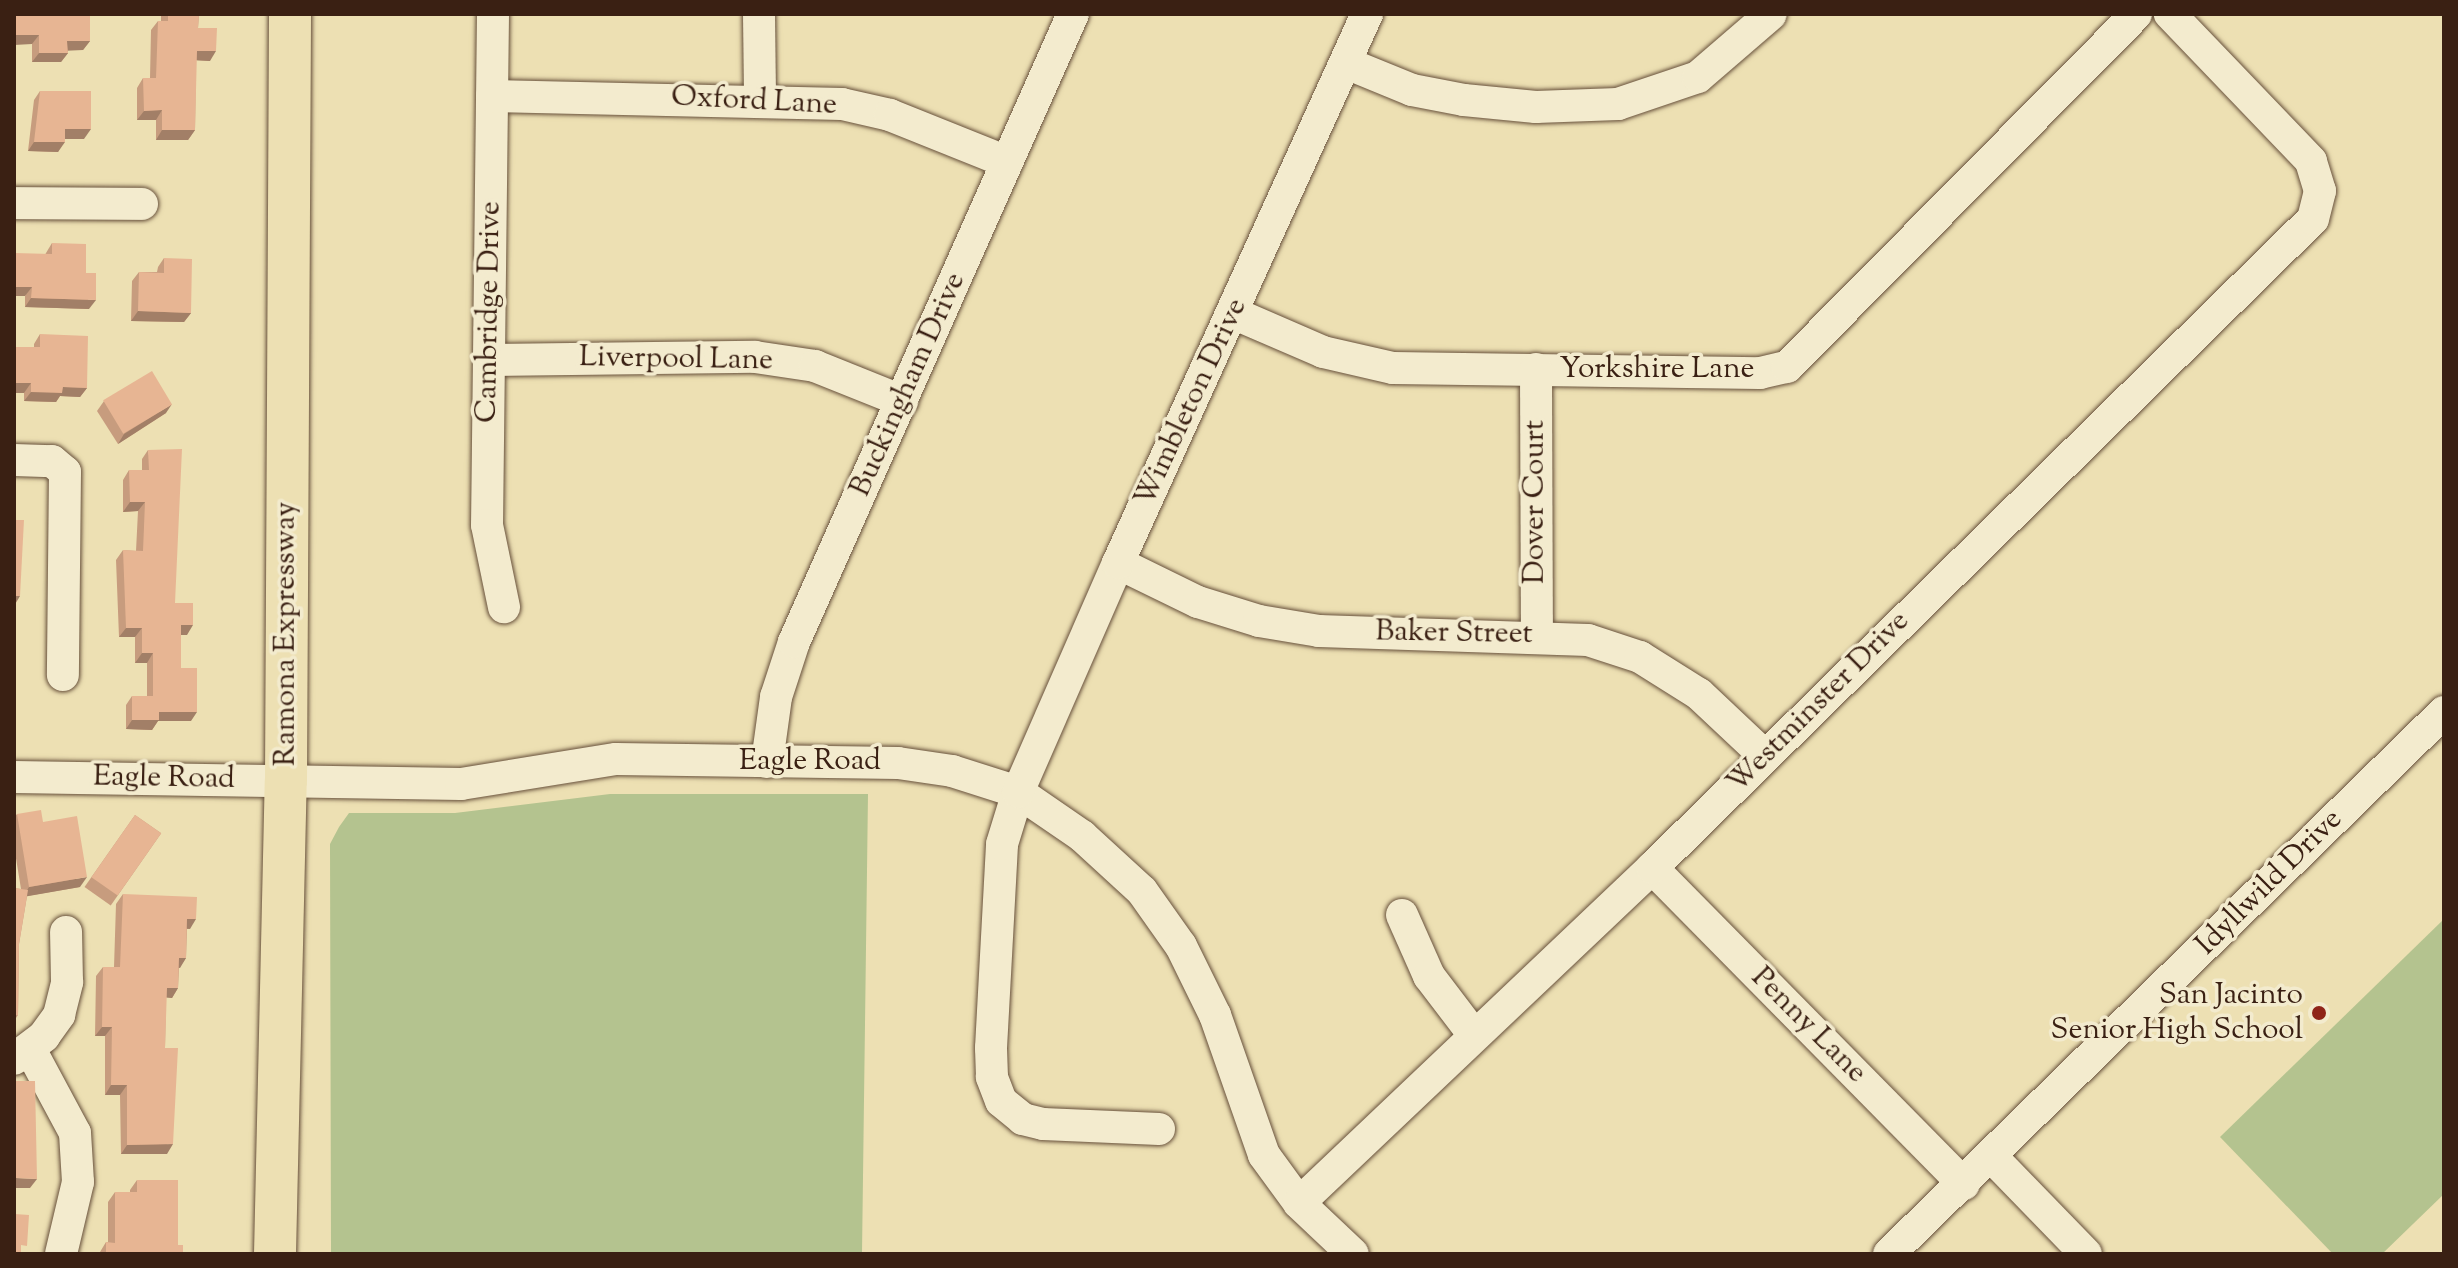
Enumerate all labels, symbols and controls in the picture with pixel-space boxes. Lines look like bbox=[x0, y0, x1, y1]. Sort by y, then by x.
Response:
street label: Oxford Lane bbox=[670, 80, 838, 124]
street label: Cambridge Drive bbox=[470, 201, 510, 423]
street label: Buckingham Drive bbox=[843, 267, 975, 503]
street label: Wimbleton Drive bbox=[1128, 293, 1256, 513]
street label: Liverpool Lane bbox=[579, 340, 773, 380]
street label: Yorkshire Lane bbox=[1560, 352, 1754, 388]
street label: Dover Court bbox=[1518, 420, 1554, 584]
street label: Ramona Expressway bbox=[269, 502, 305, 766]
street label: Westminster Drive bbox=[1720, 604, 1918, 802]
street label: Baker Street bbox=[1375, 615, 1533, 653]
street label: Eagle Road bbox=[739, 744, 881, 780]
street label: Eagle Road bbox=[93, 760, 235, 798]
street label: Idyllwild Drive bbox=[2189, 802, 2351, 964]
street label: Penny Lane bbox=[1743, 961, 1873, 1091]
place label: San Jacinto Senior High School bbox=[2051, 978, 2303, 1048]
marker: San Jacinto Senior High School bbox=[2310, 1004, 2328, 1022]

